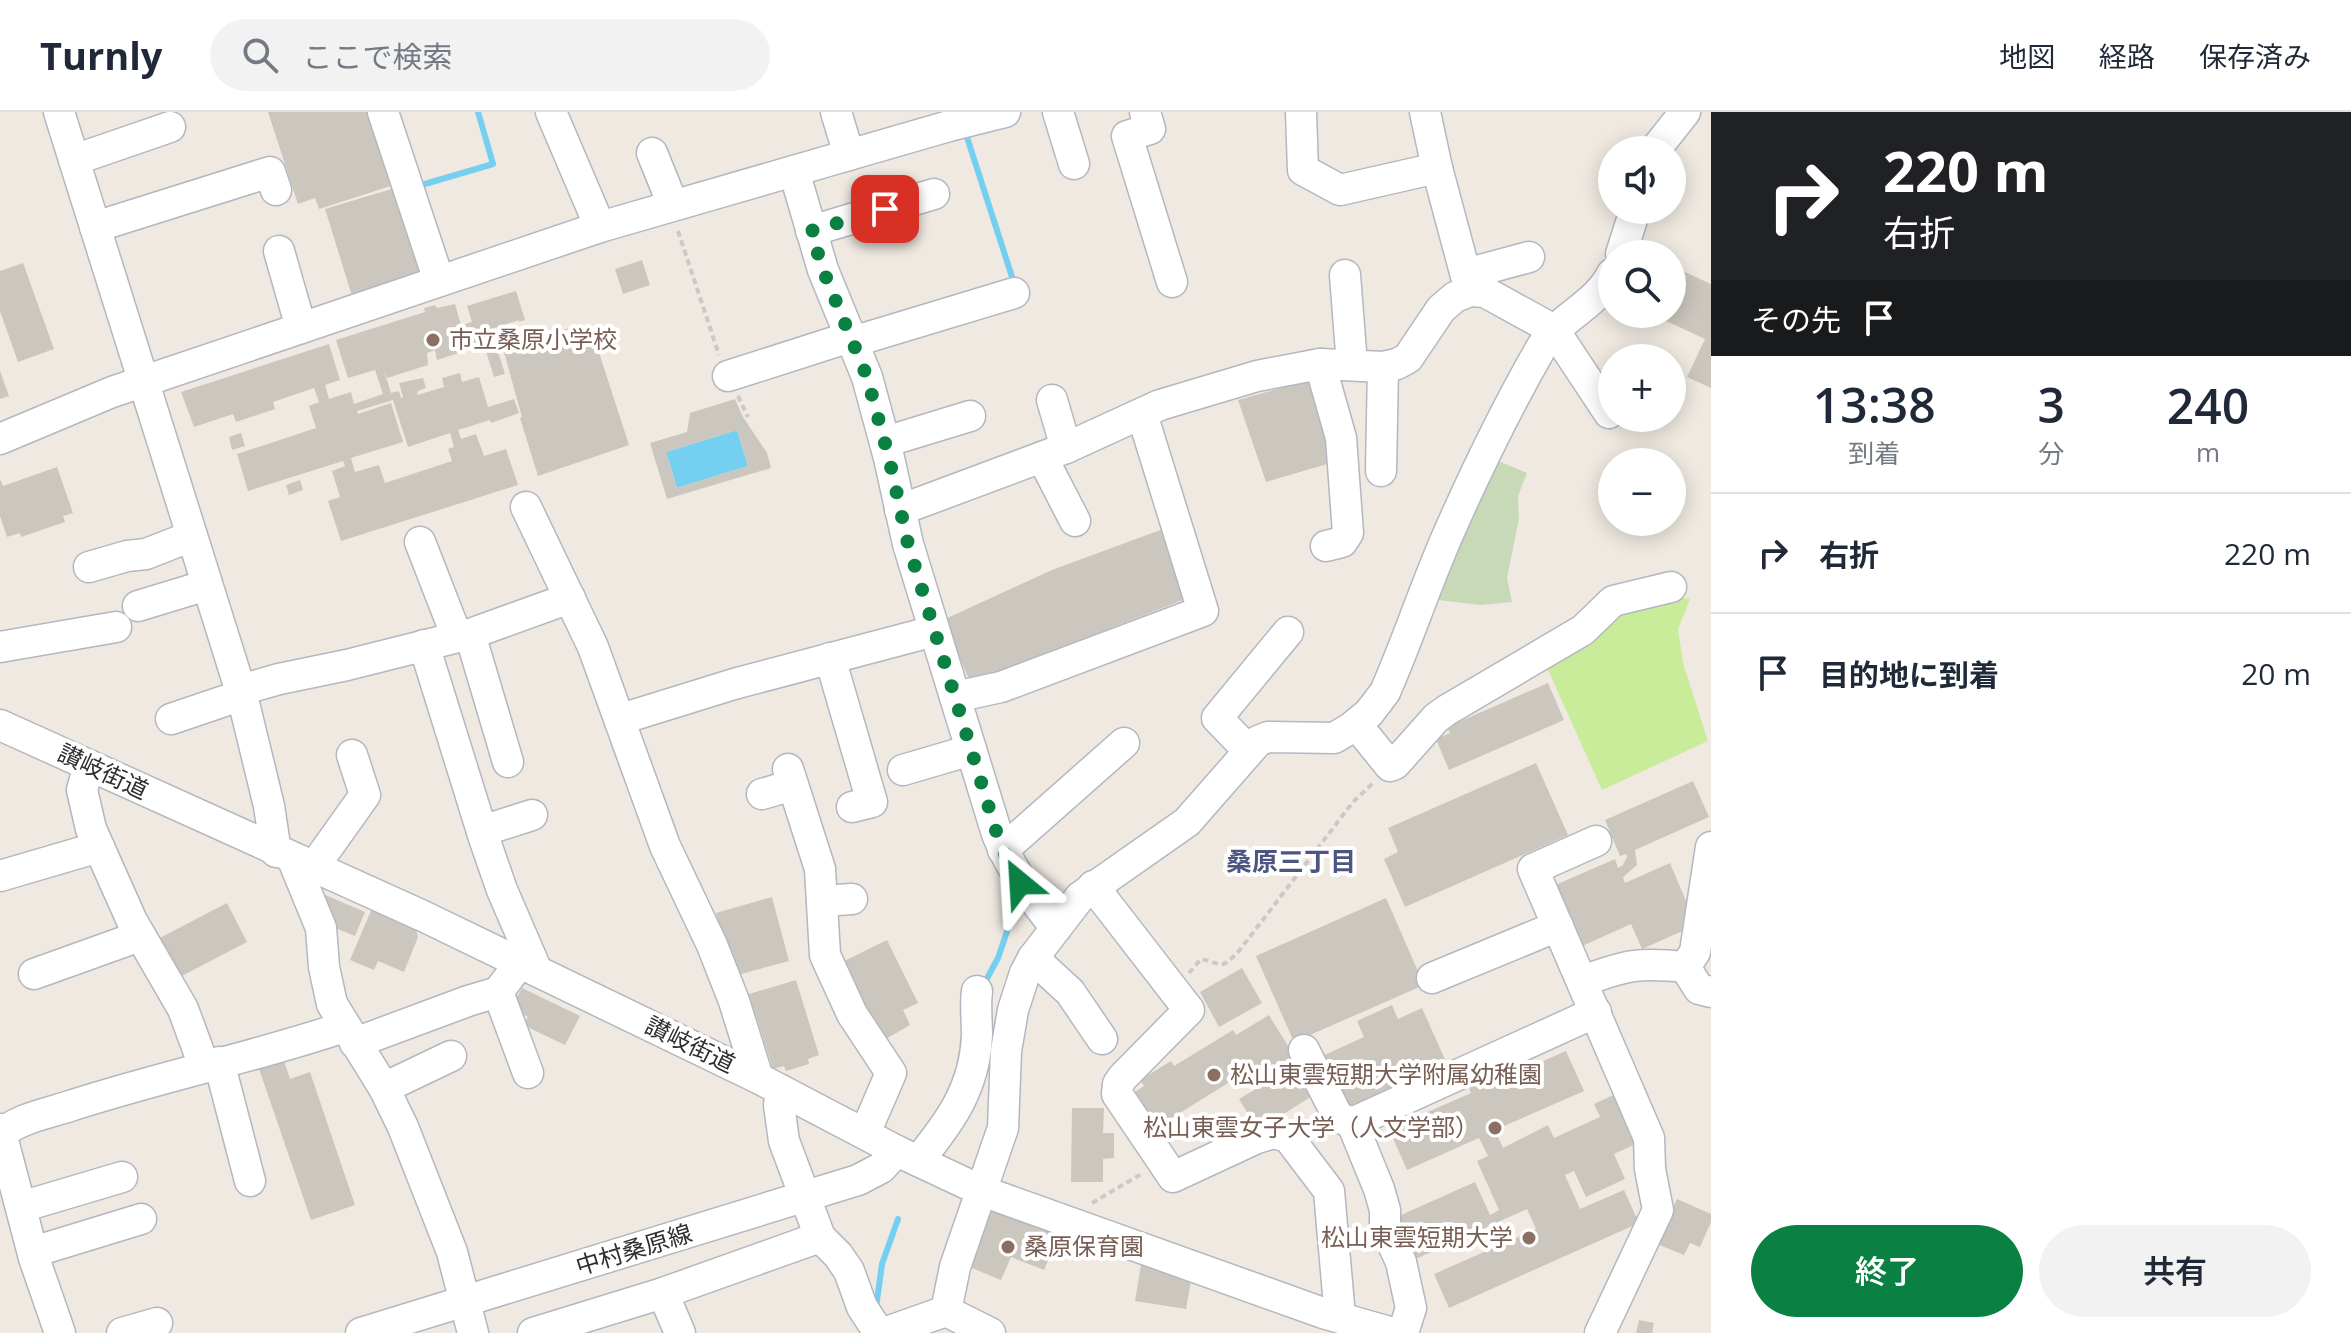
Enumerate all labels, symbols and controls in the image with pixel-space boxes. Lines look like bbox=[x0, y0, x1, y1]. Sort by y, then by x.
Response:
search box bbox=[210, 19, 770, 91]
text: Turnly bbox=[40, 29, 162, 81]
icon: search bbox=[238, 33, 282, 77]
text: ここで検索 bbox=[302, 36, 452, 77]
text: 地図 bbox=[1999, 37, 2055, 75]
text: 経路 bbox=[2099, 37, 2155, 75]
text: 保存済み bbox=[2199, 37, 2311, 75]
text: 220 m bbox=[1883, 132, 2049, 208]
map controls bbox=[1598, 136, 1686, 536]
button: sound bbox=[1598, 136, 1686, 224]
icon: right bbox=[1751, 144, 1855, 248]
pin bbox=[851, 175, 919, 243]
icon: arrive bbox=[863, 187, 907, 231]
text: 右折 bbox=[1883, 208, 1955, 257]
button: search bbox=[1598, 240, 1686, 328]
icon: arrive bbox=[1857, 296, 1901, 340]
text: その先 bbox=[1751, 299, 1841, 340]
place label: 市立桑原小学校 bbox=[449, 322, 617, 355]
marker: 市立桑原小学校 bbox=[424, 331, 442, 349]
button: + bbox=[1598, 344, 1686, 432]
text: 13:38 bbox=[1813, 372, 1936, 437]
text: 3 bbox=[2038, 372, 2065, 437]
text: 240 bbox=[2167, 373, 2249, 438]
text: m bbox=[2196, 434, 2220, 470]
text: 到着 bbox=[1848, 435, 1900, 471]
text: 分 bbox=[2038, 435, 2064, 471]
button: − bbox=[1598, 448, 1686, 536]
icon: right bbox=[1751, 531, 1795, 575]
text: 220 m bbox=[2224, 533, 2311, 574]
text: 右折 bbox=[1819, 534, 1879, 575]
icon: arrive bbox=[1751, 651, 1795, 695]
text: 20 m bbox=[2241, 653, 2311, 694]
text: 目的地に到着 bbox=[1819, 654, 1999, 695]
street label: 讃岐街道 bbox=[53, 735, 154, 806]
position arrow bbox=[978, 841, 1062, 925]
district label: 桑原三丁目 bbox=[1226, 843, 1356, 879]
street label: 讃岐街道 bbox=[640, 1008, 741, 1080]
place label: 松山東雲短期大学附属幼稚園 bbox=[1230, 1057, 1542, 1090]
marker: 松山東雲短期大学附属幼稚園 bbox=[1205, 1066, 1223, 1084]
place label: 松山東雲女子大学（人文学部） bbox=[1143, 1110, 1479, 1143]
marker: 松山東雲女子大学（人文学部） bbox=[1486, 1119, 1504, 1137]
street label: 中村桑原線 bbox=[571, 1215, 696, 1282]
place label: 松山東雲短期大学 bbox=[1321, 1220, 1513, 1253]
button: 終了 bbox=[1751, 1225, 2023, 1317]
button: 共有 bbox=[2039, 1225, 2311, 1317]
place label: 桑原保育園 bbox=[1024, 1229, 1144, 1262]
marker: 松山東雲短期大学 bbox=[1520, 1229, 1538, 1247]
marker: 桑原保育園 bbox=[999, 1238, 1017, 1256]

